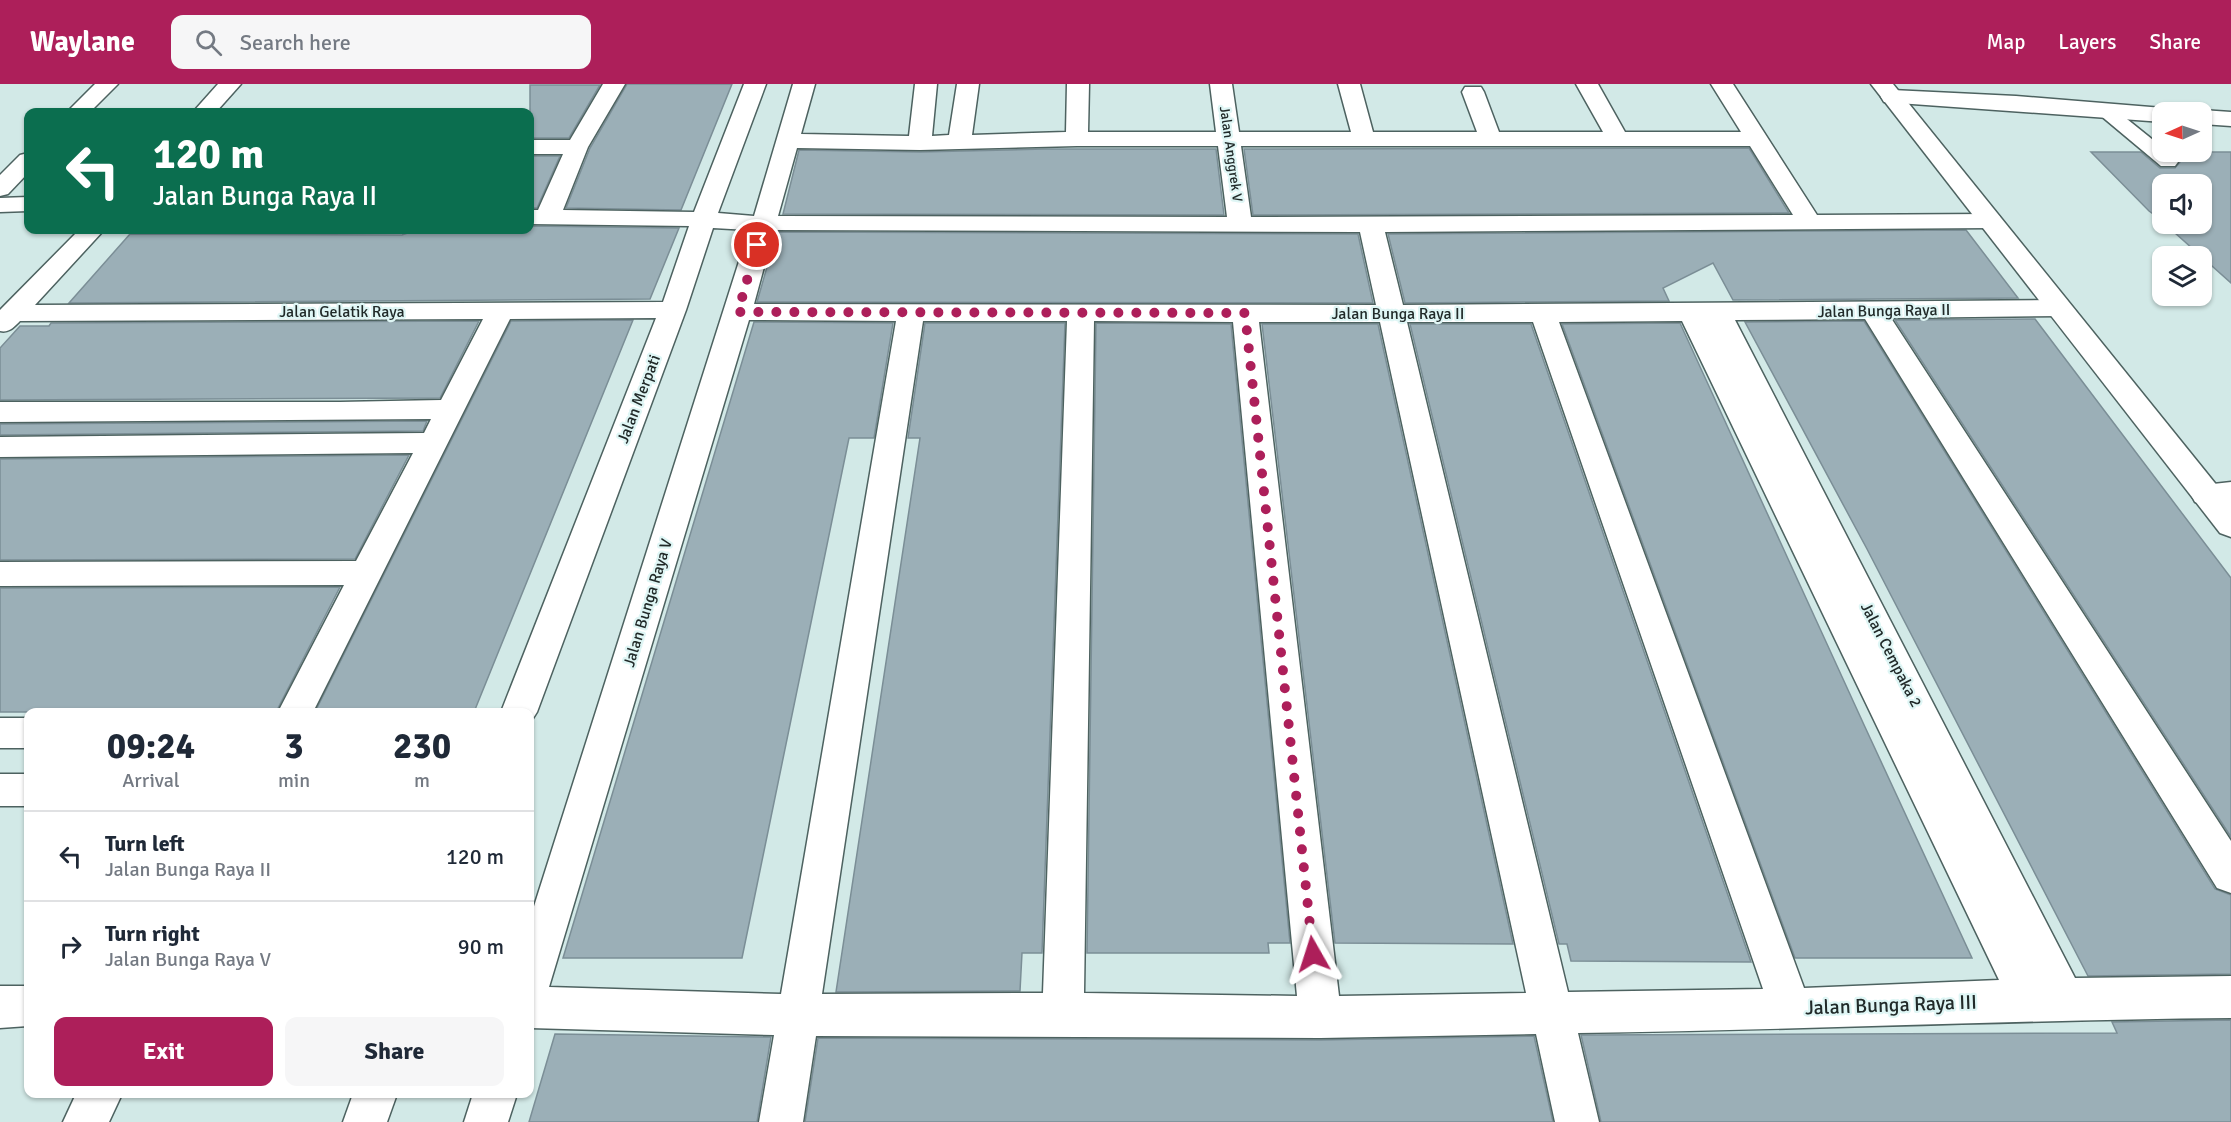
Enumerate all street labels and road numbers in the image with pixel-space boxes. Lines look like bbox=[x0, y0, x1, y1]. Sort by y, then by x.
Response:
street label: Jalan Anggrek V bbox=[1216, 105, 1246, 203]
street label: Jalan Bunga Raya II bbox=[1817, 300, 1951, 322]
street label: Jalan Gelatik Raya bbox=[279, 302, 405, 322]
street label: Jalan Bunga Raya II bbox=[1332, 304, 1464, 324]
street label: Jalan Merpati bbox=[613, 352, 665, 446]
street label: Jalan Bunga Raya V bbox=[619, 537, 677, 669]
street label: Jalan Cempaka 2 bbox=[1856, 599, 1926, 711]
street label: Jalan Bunga Raya III bbox=[1805, 990, 1977, 1020]

